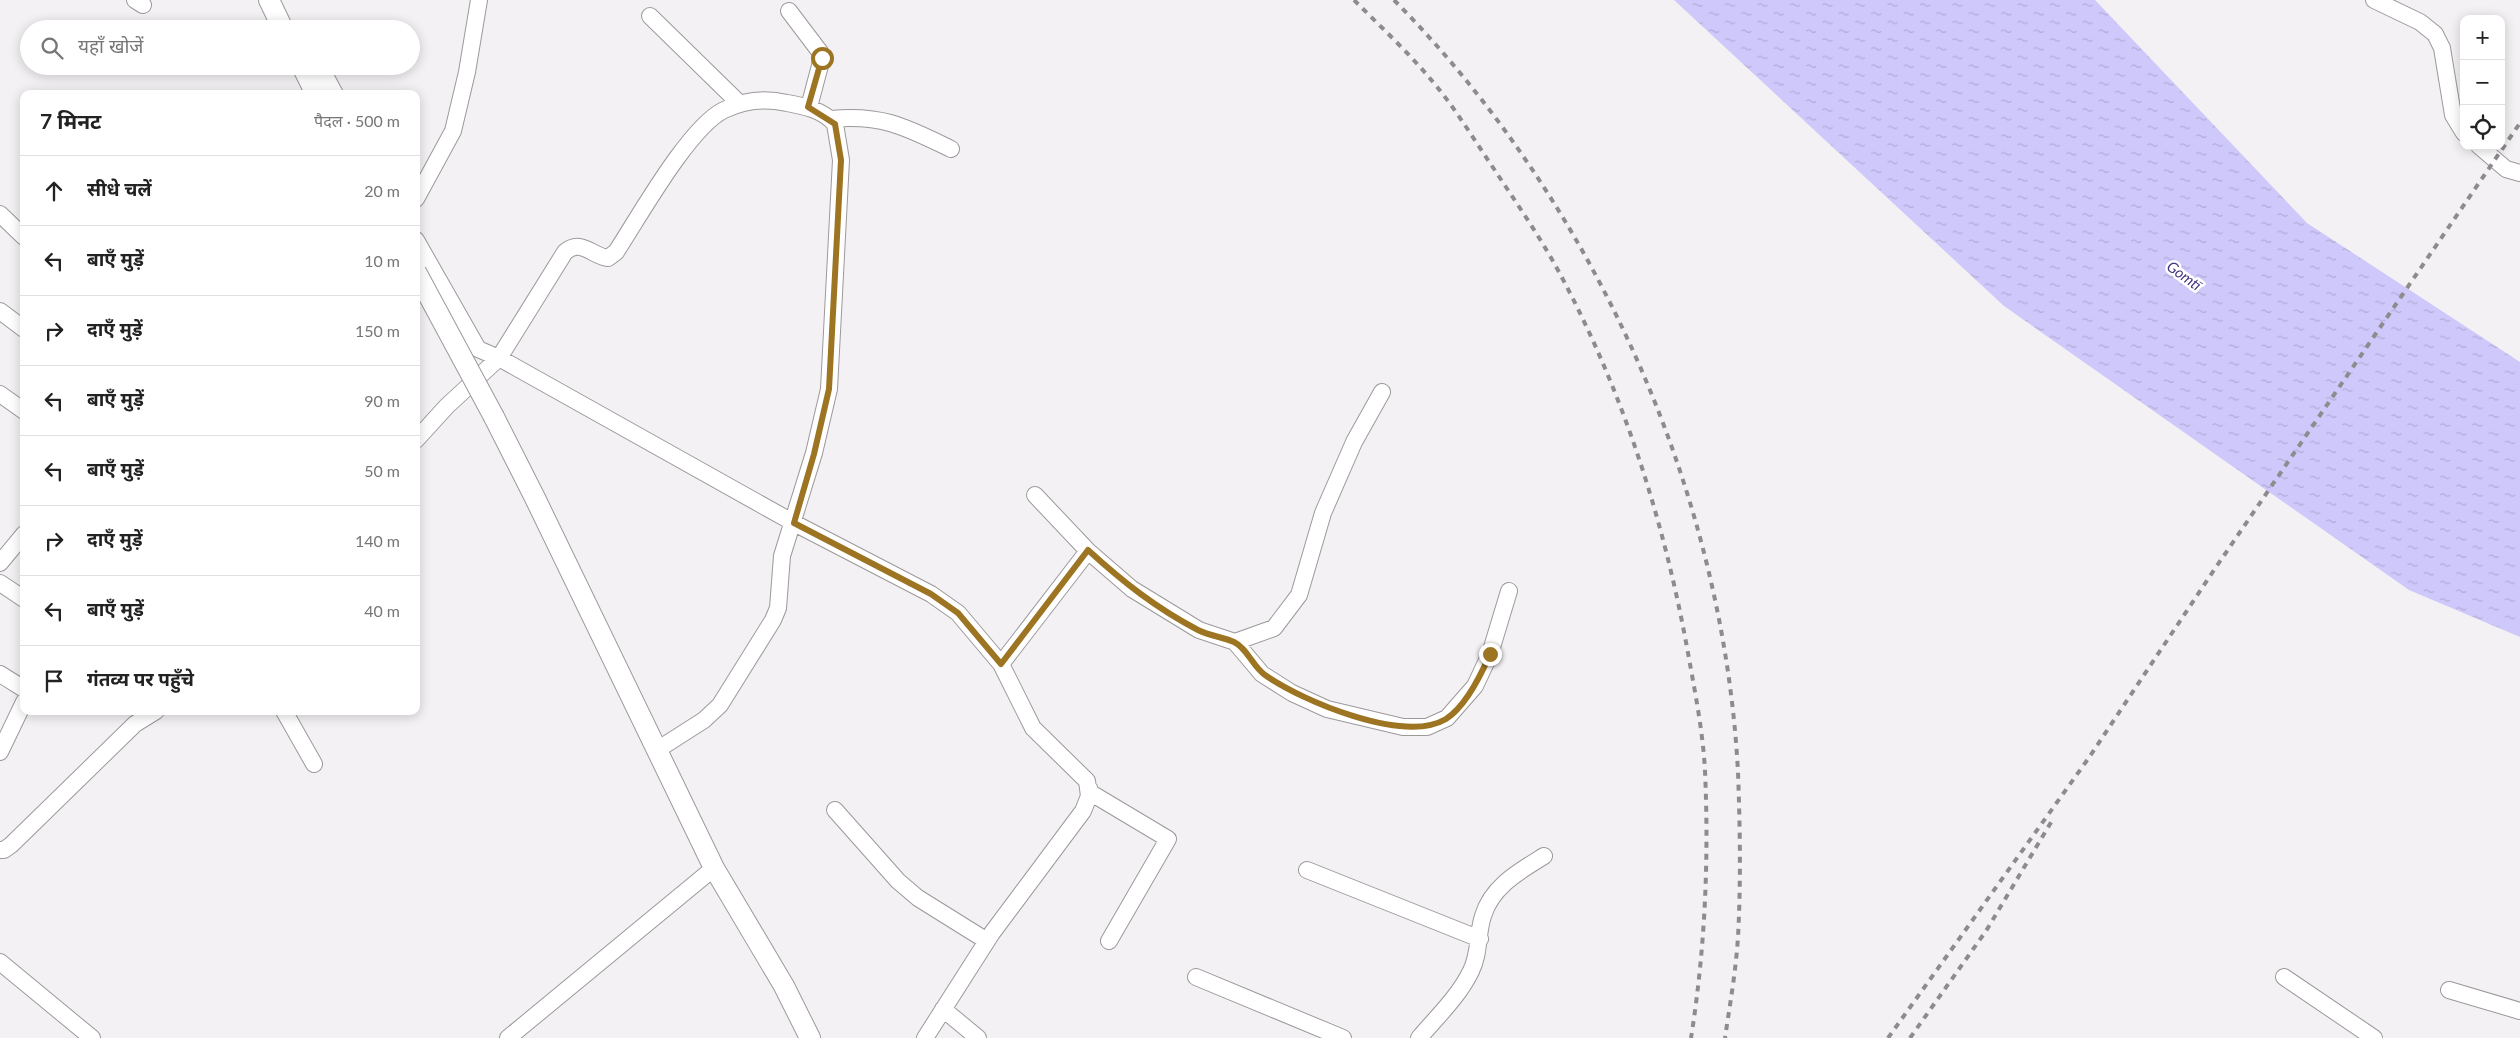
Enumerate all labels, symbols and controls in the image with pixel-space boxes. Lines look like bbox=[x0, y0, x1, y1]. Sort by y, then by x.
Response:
map controls bbox=[2460, 15, 2505, 150]
button: + bbox=[2460, 15, 2505, 60]
search box bbox=[20, 20, 420, 75]
icon: search bbox=[38, 34, 66, 62]
text: यहाँ खोजें bbox=[78, 34, 143, 57]
route start bbox=[811, 47, 834, 70]
button: − bbox=[2460, 60, 2505, 105]
button: locate bbox=[2460, 105, 2505, 150]
text: 7 मिनट bbox=[40, 108, 101, 133]
text: पैदल · 500 m bbox=[314, 111, 400, 130]
icon: ahead bbox=[40, 177, 68, 205]
text: सीधे चलें bbox=[87, 177, 152, 200]
text: 20 m bbox=[364, 181, 400, 200]
icon: left bbox=[40, 247, 68, 275]
text: बाएँ मुड़ें bbox=[87, 247, 144, 270]
text: 10 m bbox=[364, 251, 400, 270]
water label: Gomtī bbox=[2164, 257, 2206, 295]
icon: right bbox=[40, 317, 68, 345]
text: दाएँ मुड़ें bbox=[87, 317, 143, 340]
text: 150 m bbox=[355, 321, 400, 340]
icon: left bbox=[40, 387, 68, 415]
text: बाएँ मुड़ें bbox=[87, 387, 144, 410]
text: 90 m bbox=[364, 391, 400, 410]
icon: left bbox=[40, 457, 68, 485]
text: बाएँ मुड़ें bbox=[87, 457, 144, 480]
text: 50 m bbox=[364, 461, 400, 480]
icon: right bbox=[40, 527, 68, 555]
text: दाएँ मुड़ें bbox=[87, 527, 143, 550]
text: 140 m bbox=[355, 531, 400, 550]
icon: left bbox=[40, 597, 68, 625]
text: बाएँ मुड़ें bbox=[87, 597, 144, 620]
text: 40 m bbox=[364, 601, 400, 620]
route end bbox=[1479, 643, 1502, 666]
icon: arrive bbox=[40, 667, 68, 695]
text: गंतव्य पर पहुँचे bbox=[87, 667, 194, 690]

